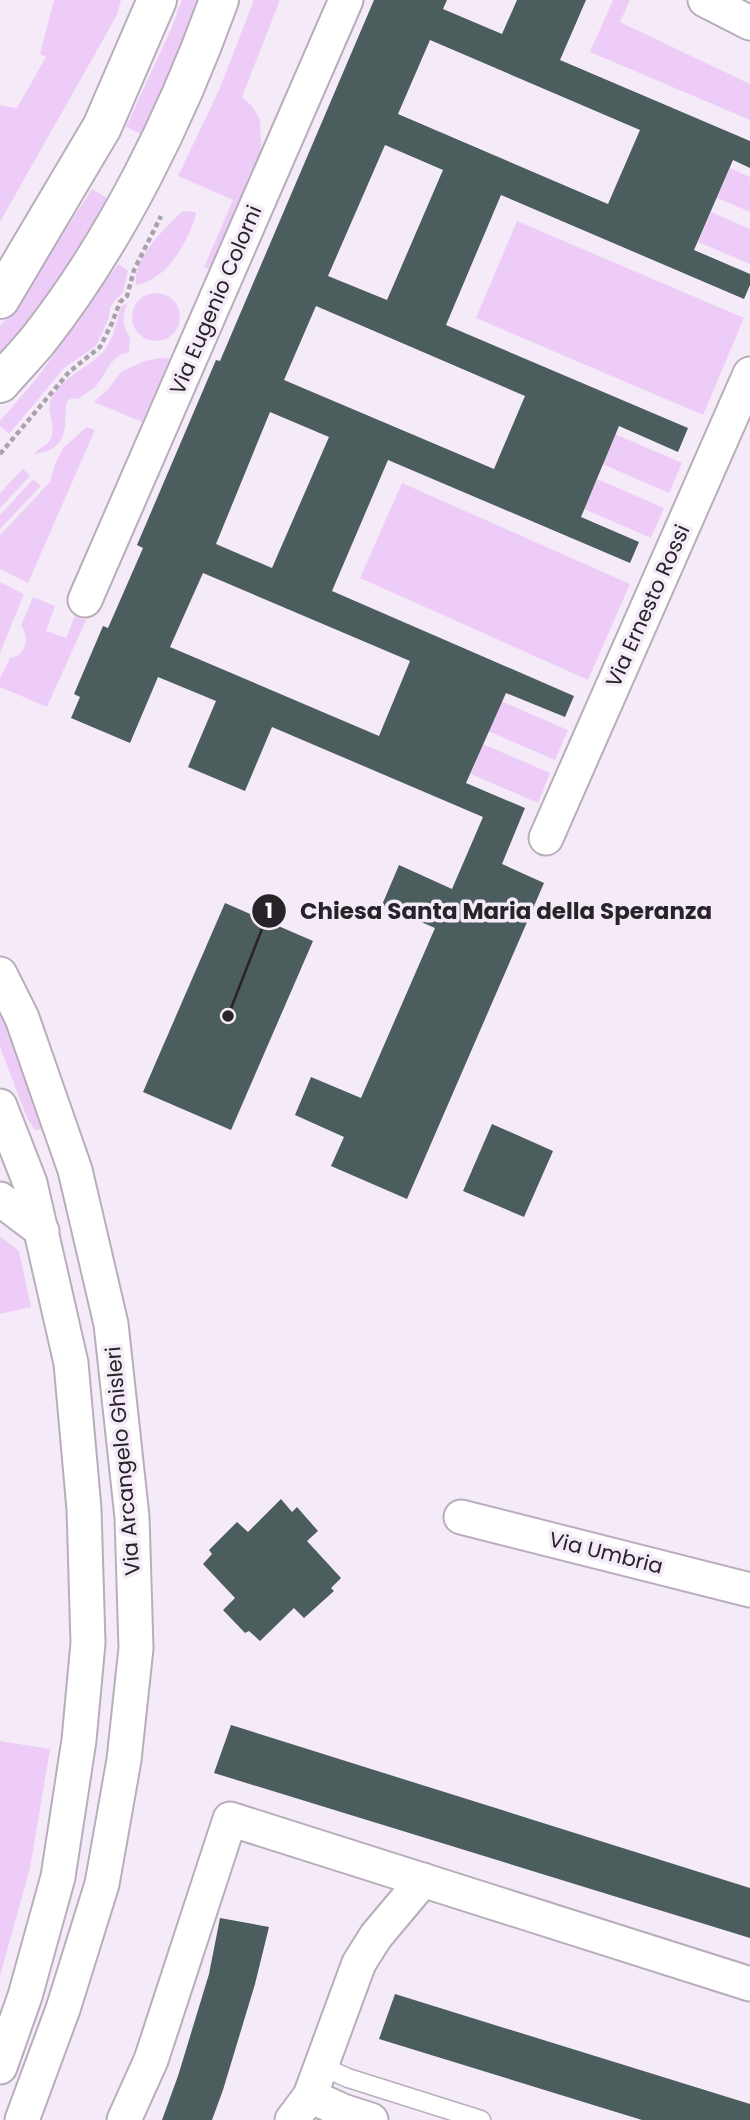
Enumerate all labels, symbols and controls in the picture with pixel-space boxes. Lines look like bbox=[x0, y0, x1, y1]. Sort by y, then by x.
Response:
street label: Via Eugenio Colorni bbox=[163, 201, 269, 399]
street label: Via Ernesto Rossi bbox=[599, 520, 696, 692]
callout: Chiesa Santa Maria della Speranza bbox=[251, 889, 726, 933]
text: Chiesa Santa Maria della Speranza bbox=[300, 895, 712, 927]
text: 1 bbox=[265, 896, 273, 925]
street label: Via Arcangelo Ghisleri bbox=[98, 1345, 147, 1577]
street label: Via Umbria bbox=[546, 1524, 666, 1581]

